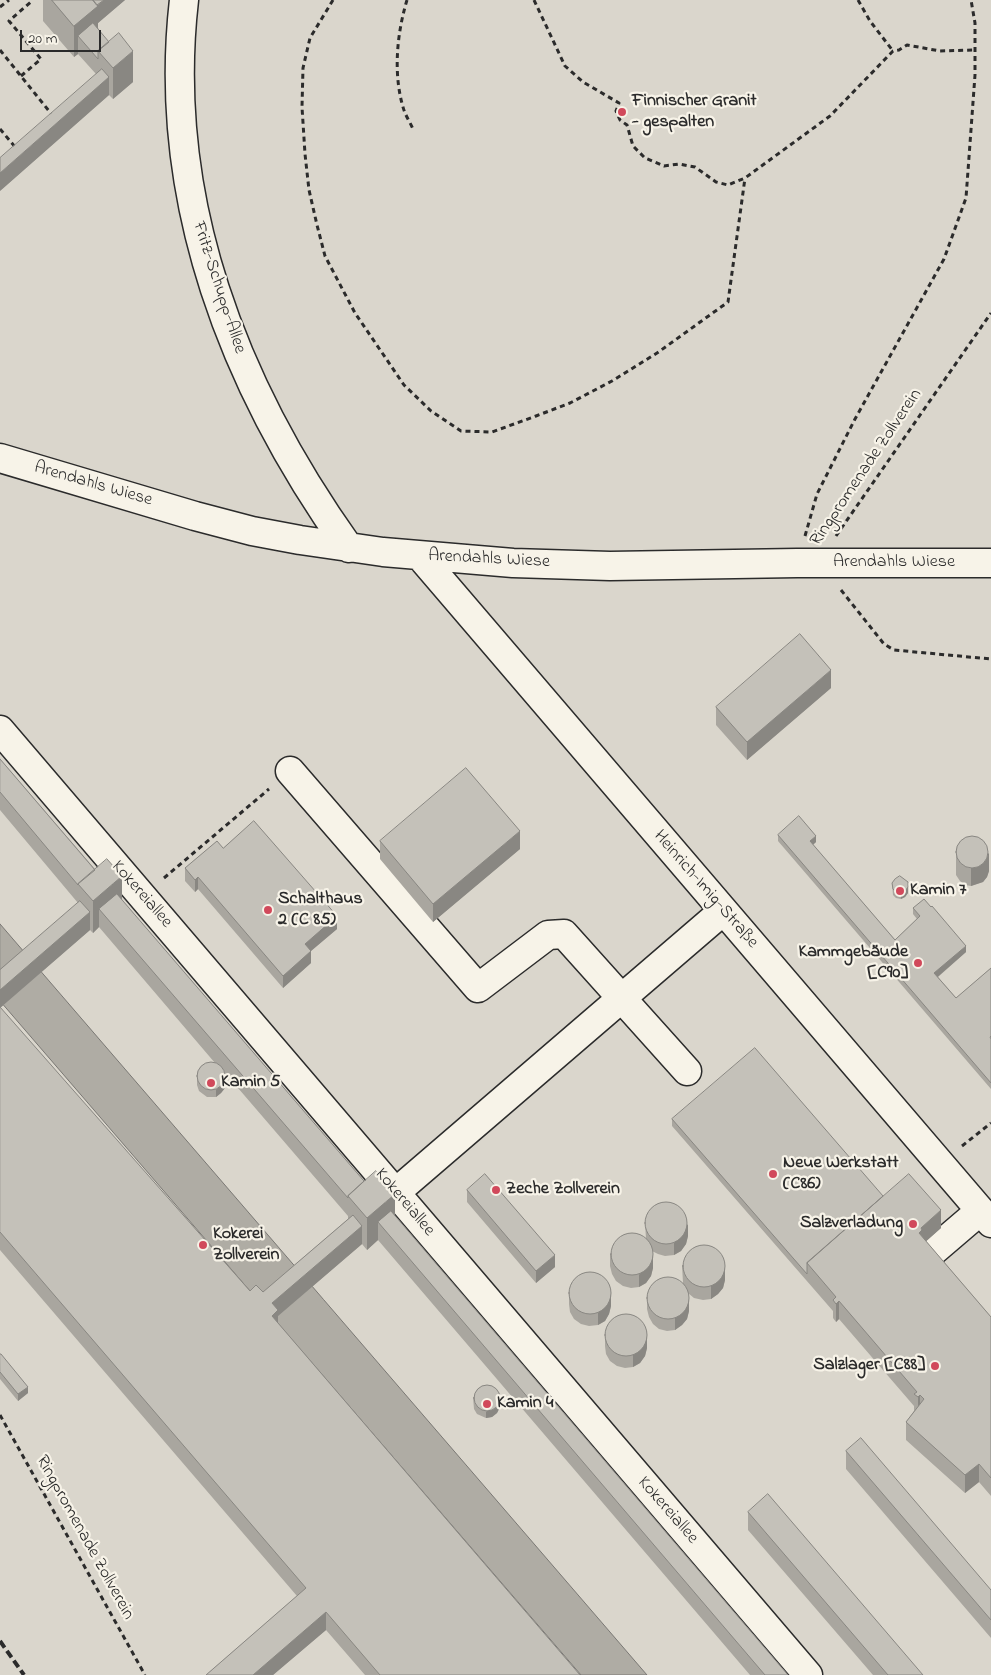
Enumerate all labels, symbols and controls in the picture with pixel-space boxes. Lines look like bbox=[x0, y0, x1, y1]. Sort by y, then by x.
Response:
scale bar bbox=[22, 20, 104, 52]
text: 20 m bbox=[28, 28, 57, 50]
place label: Finnischer Granit - gespalten bbox=[632, 91, 756, 134]
marker: Finnischer Granit - gespalten bbox=[616, 106, 628, 118]
street label: Fritz-Schupp-Allee bbox=[187, 219, 249, 357]
street label: Ringpromenade Zollverein bbox=[806, 385, 928, 551]
street label: Arendahls Wiese bbox=[31, 458, 155, 512]
street label: Arendahls Wiese bbox=[427, 546, 551, 574]
street label: Arendahls Wiese bbox=[833, 552, 955, 574]
street label: Heinrich-Imig-Straße bbox=[648, 827, 762, 953]
street label: Kokereiallee bbox=[106, 857, 176, 933]
place label: Kamin 7 bbox=[910, 880, 966, 902]
marker: Kamin 7 bbox=[894, 885, 906, 897]
place label: Schalthaus 2 (C 85) bbox=[278, 889, 363, 932]
marker: Schalthaus 2 (C 85) bbox=[262, 904, 274, 916]
place label: Kammgebäude [C90] bbox=[798, 942, 908, 984]
marker: Kammgebäude [C90] bbox=[912, 957, 924, 969]
place label: Kamin 5 bbox=[221, 1072, 280, 1094]
marker: Kamin 5 bbox=[205, 1077, 217, 1089]
place label: Neue Werkstatt (C86) bbox=[783, 1153, 899, 1196]
street label: Kokereiallee bbox=[369, 1165, 439, 1241]
marker: Neue Werkstatt (C86) bbox=[767, 1168, 779, 1180]
place label: Zeche Zollverein bbox=[506, 1179, 620, 1201]
marker: Zeche Zollverein bbox=[490, 1184, 502, 1196]
place label: Salzverladung bbox=[800, 1213, 903, 1235]
marker: Salzverladung bbox=[907, 1218, 919, 1230]
place label: Kokerei Zollverein bbox=[213, 1224, 279, 1266]
marker: Kokerei Zollverein bbox=[197, 1239, 209, 1251]
place label: Salzlager [C88] bbox=[813, 1355, 925, 1377]
marker: Salzlager [C88] bbox=[929, 1360, 941, 1372]
place label: Kamin 4 bbox=[497, 1393, 553, 1415]
marker: Kamin 4 bbox=[481, 1398, 493, 1410]
street label: Ringpromenade Zollverein bbox=[30, 1452, 138, 1624]
street label: Kokereiallee bbox=[632, 1473, 702, 1549]

